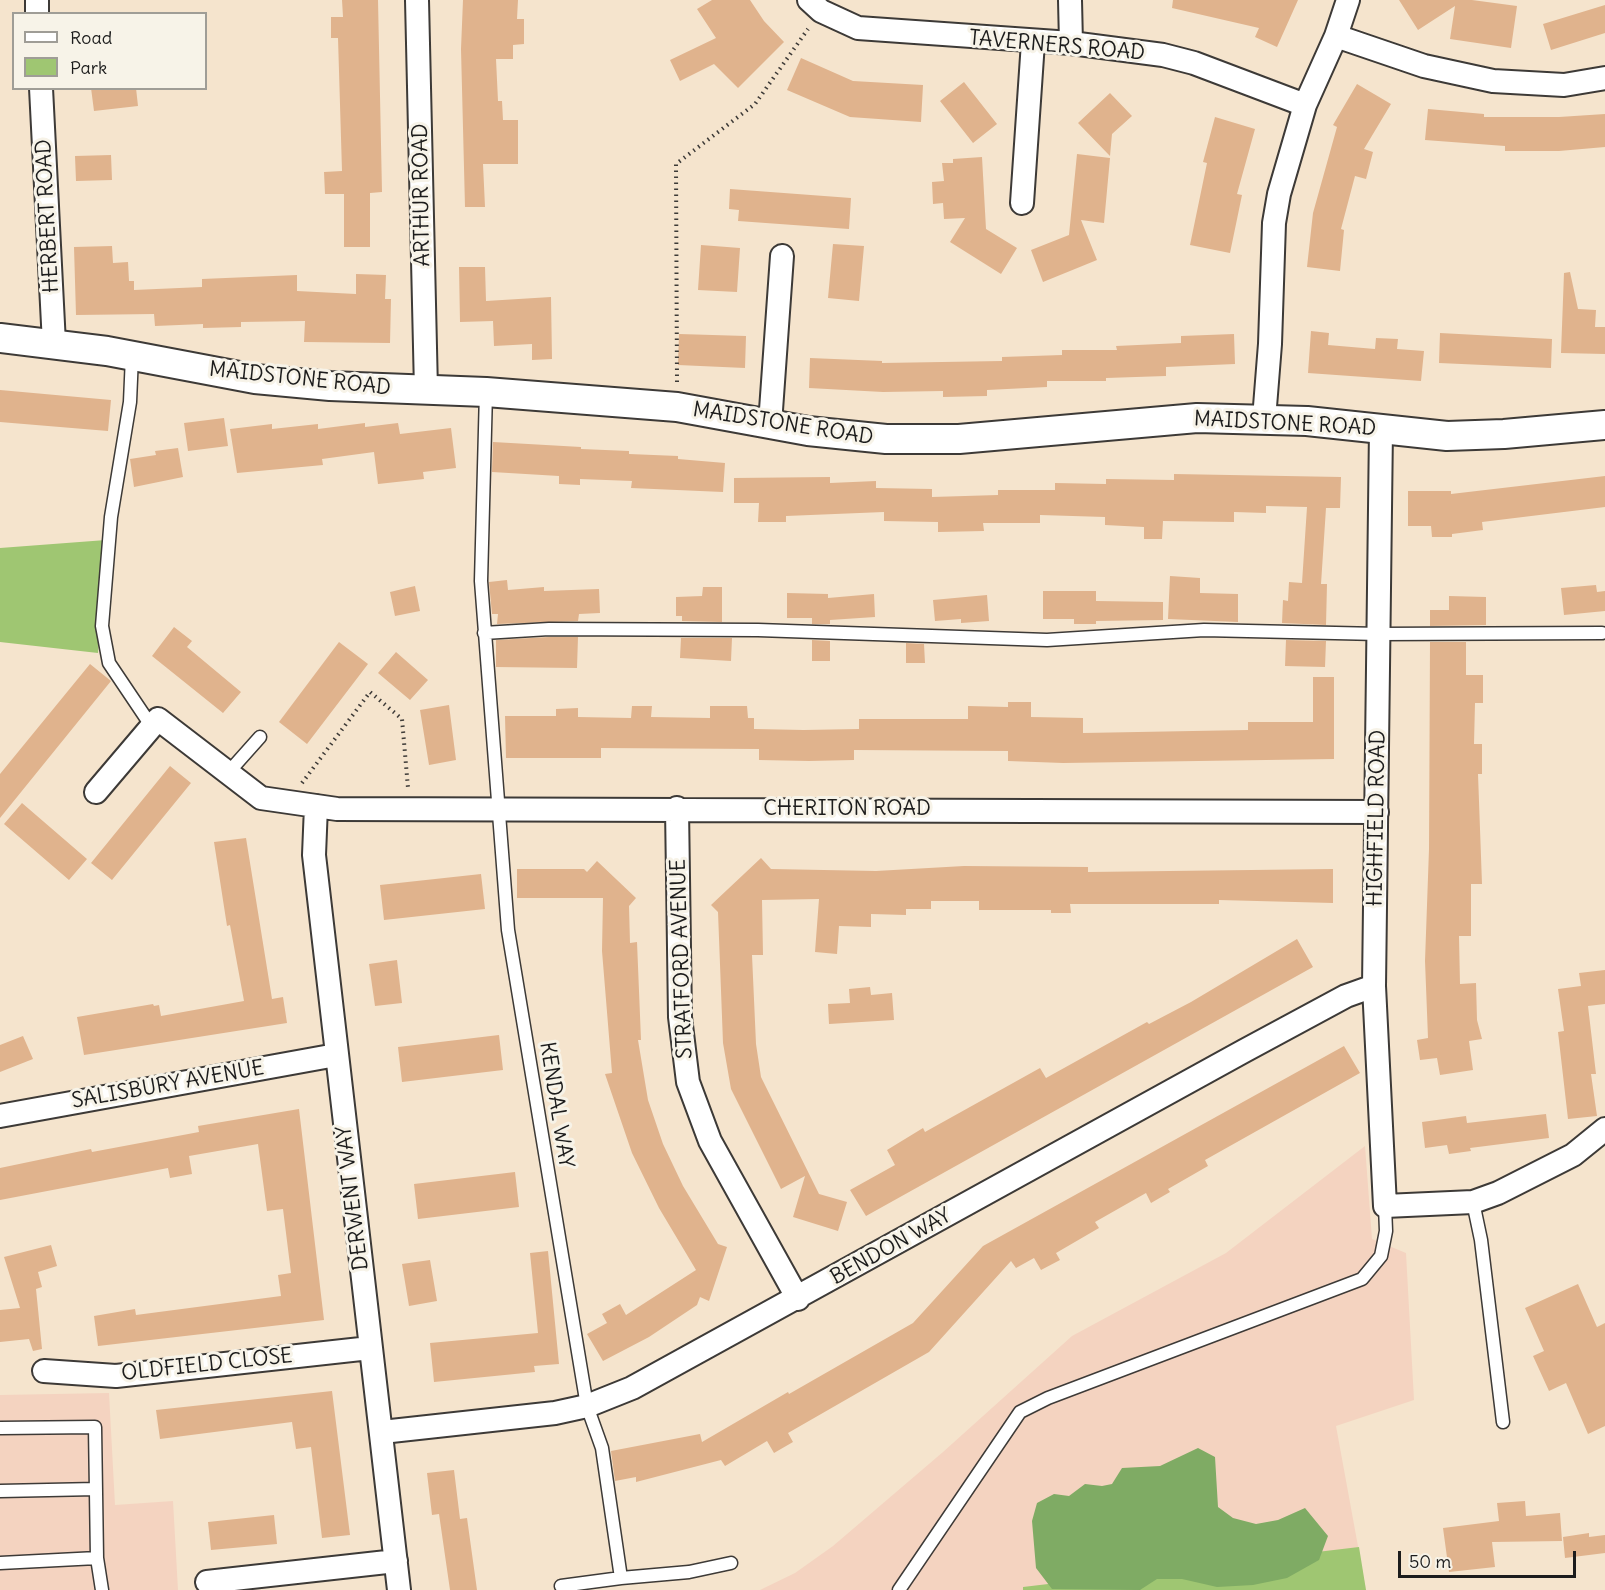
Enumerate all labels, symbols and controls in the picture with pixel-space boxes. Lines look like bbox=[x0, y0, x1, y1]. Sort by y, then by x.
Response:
legend bbox=[12, 12, 207, 90]
text: Road bbox=[70, 26, 112, 49]
street label: TAVERNERS ROAD bbox=[968, 26, 1146, 66]
text: Park bbox=[70, 56, 107, 79]
street label: ARTHUR ROAD bbox=[408, 123, 436, 267]
street label: HERBERT ROAD bbox=[31, 139, 65, 293]
street label: MAIDSTONE ROAD bbox=[208, 357, 392, 401]
street label: MAIDSTONE ROAD bbox=[691, 397, 875, 451]
street label: MAIDSTONE ROAD bbox=[1193, 407, 1377, 441]
street label: HIGHFIELD ROAD bbox=[1363, 729, 1391, 907]
street label: CHERITON ROAD bbox=[763, 796, 931, 822]
street label: STRATFORD AVENUE bbox=[666, 858, 698, 1060]
street label: KENDAL WAY bbox=[534, 1040, 578, 1170]
street label: SALISBURY AVENUE bbox=[70, 1056, 266, 1114]
street label: DERWENT WAY bbox=[332, 1124, 374, 1272]
street label: BENDON WAY bbox=[826, 1203, 956, 1291]
street label: OLDFIELD CLOSE bbox=[120, 1343, 294, 1387]
scale bar bbox=[1401, 1539, 1580, 1577]
text: 50 m bbox=[1409, 1550, 1451, 1573]

